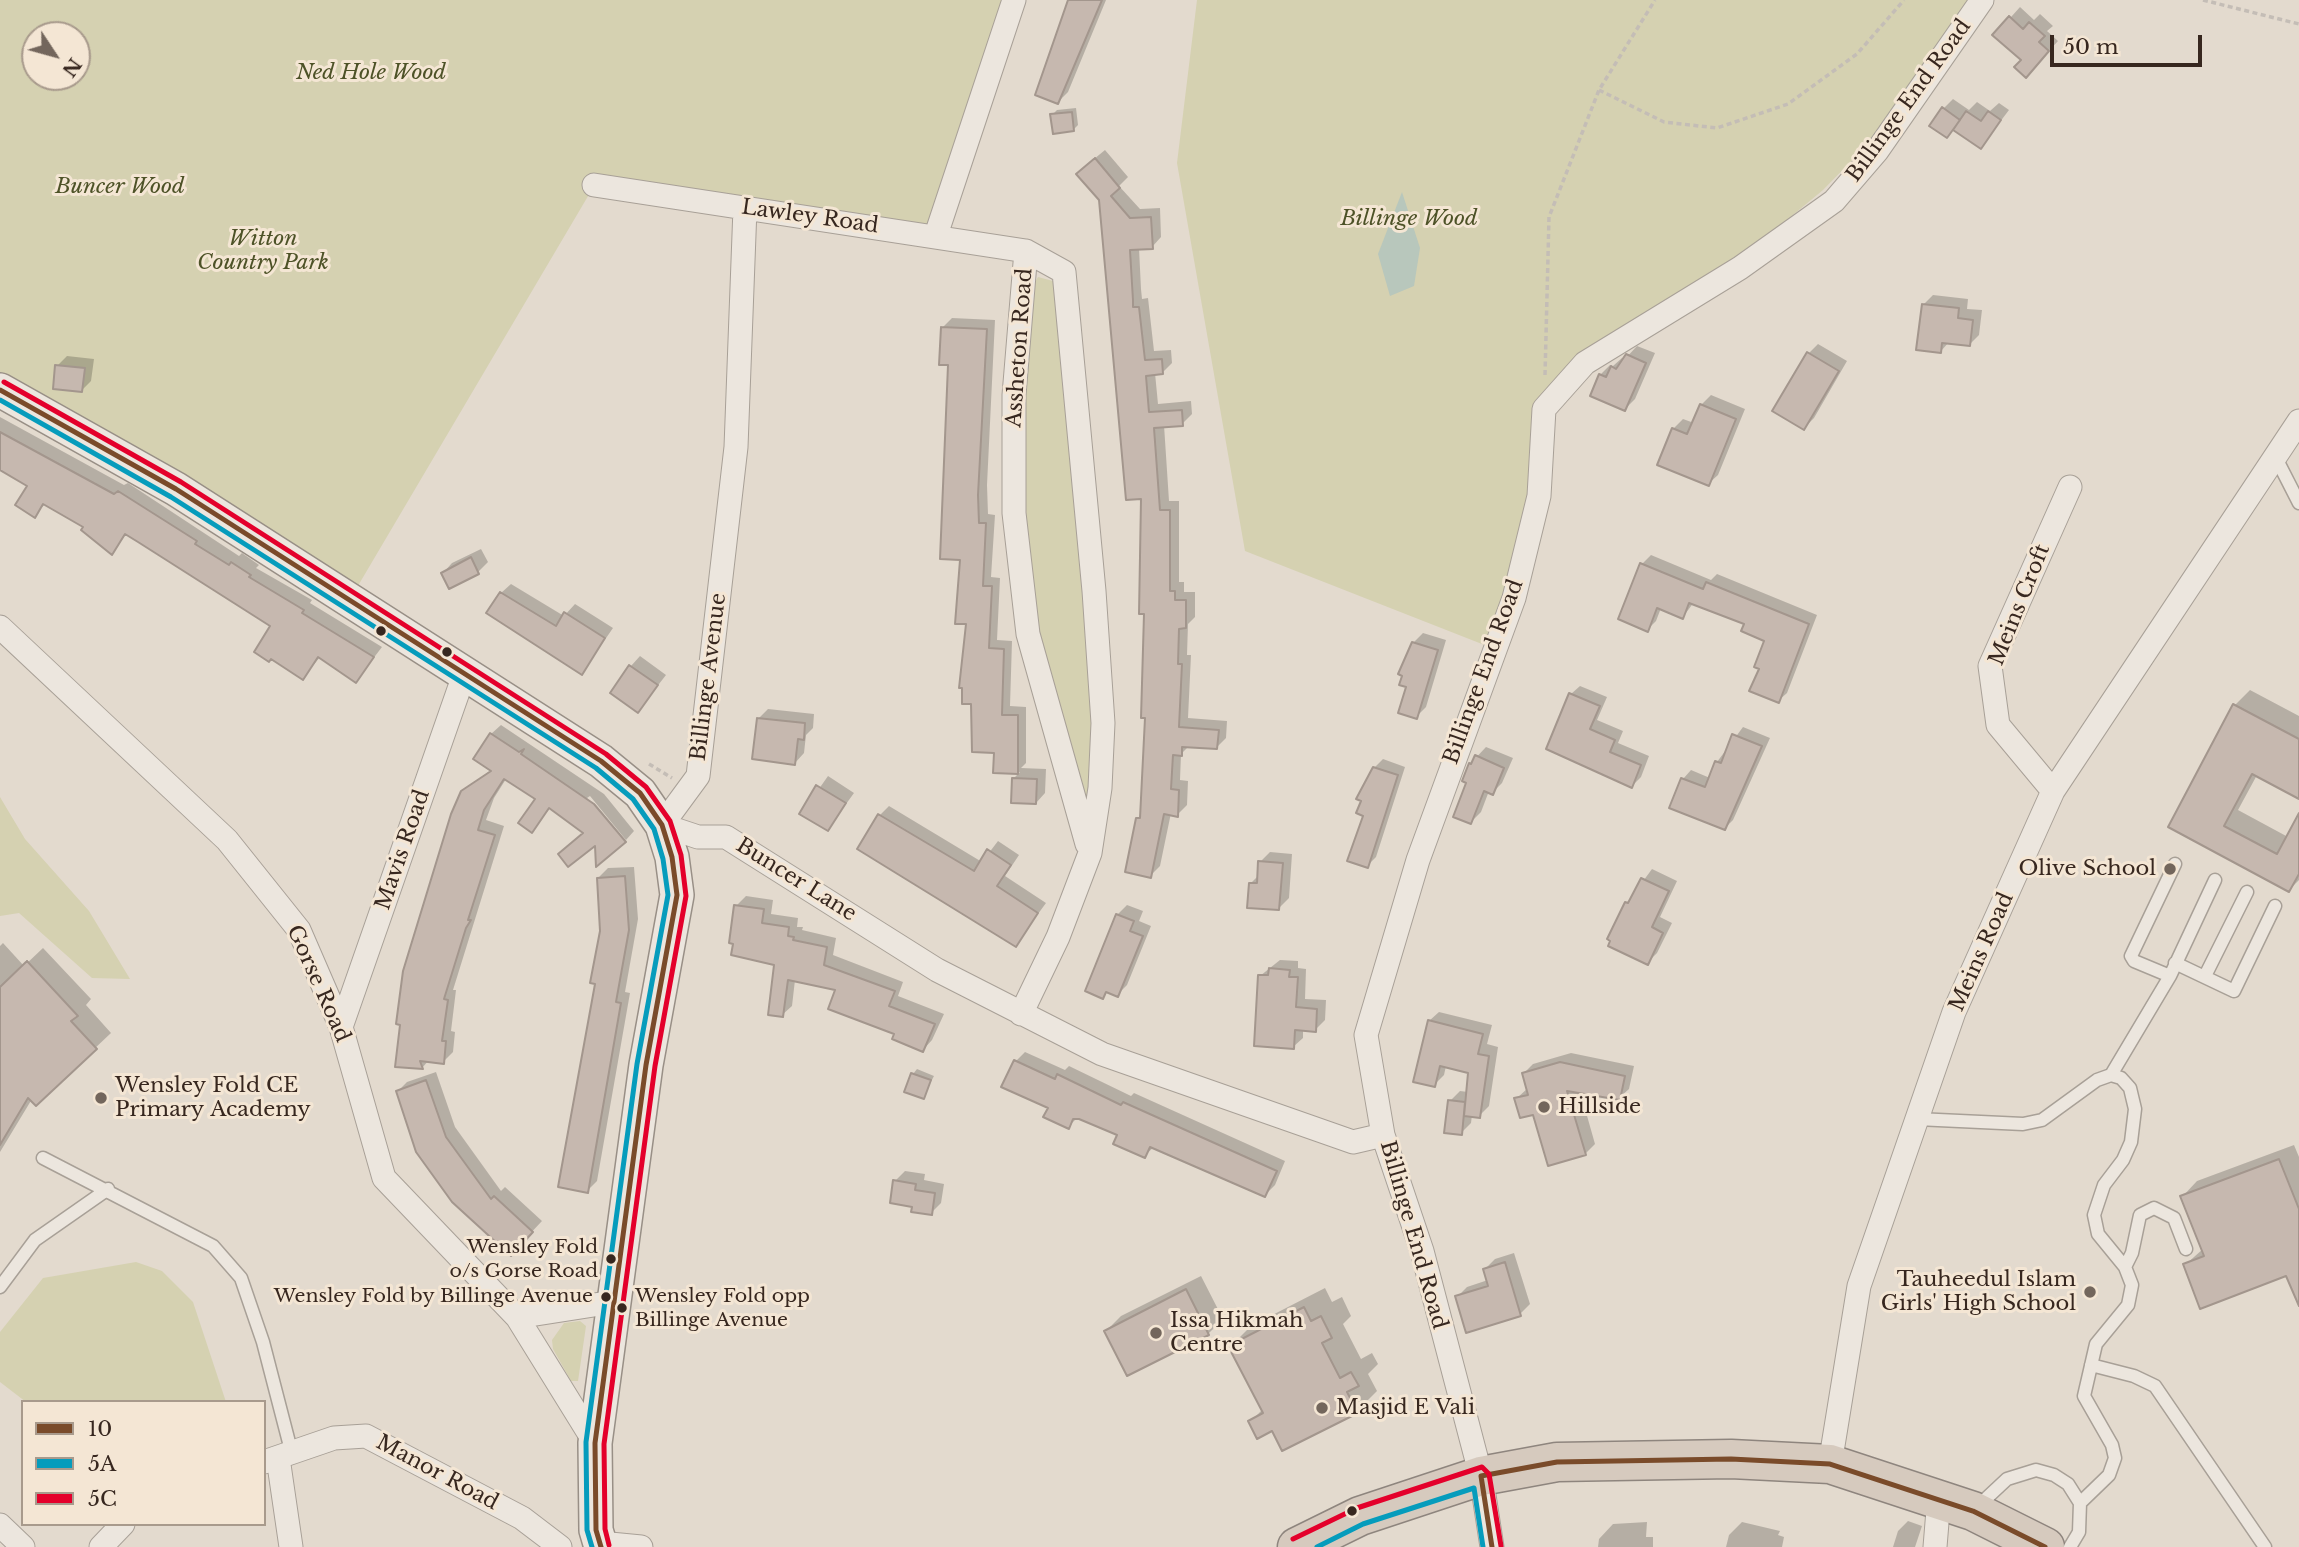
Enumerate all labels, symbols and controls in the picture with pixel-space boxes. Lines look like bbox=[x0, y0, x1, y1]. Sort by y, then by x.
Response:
street label: Billinge End Road bbox=[1842, 15, 1976, 187]
north arrow bbox=[21, 21, 91, 91]
scale bar bbox=[2054, 21, 2206, 65]
text: 50 m bbox=[2063, 34, 2118, 60]
text: N bbox=[57, 53, 86, 81]
park label: Ned Hole Wood bbox=[296, 60, 446, 86]
park label: Buncer Wood bbox=[55, 174, 185, 200]
street label: Lawley Road bbox=[740, 195, 880, 239]
park label: Billinge Wood bbox=[1341, 206, 1477, 232]
park label: Witton Country Park bbox=[197, 226, 329, 276]
street label: Assheton Road bbox=[1002, 267, 1038, 429]
street label: Meins Croft bbox=[1984, 541, 2056, 669]
street label: Billinge End Road bbox=[1439, 576, 1529, 768]
street label: Billinge Avenue bbox=[686, 592, 732, 762]
unlabelled marker bbox=[374, 624, 388, 638]
unlabelled marker bbox=[440, 645, 454, 659]
street label: Mavis Road bbox=[371, 787, 435, 913]
street label: Buncer Lane bbox=[731, 833, 861, 927]
place label: Olive School bbox=[2019, 856, 2156, 882]
marker: Olive School bbox=[2162, 861, 2178, 877]
street label: Meins Road bbox=[1945, 889, 2019, 1015]
street label: Gorse Road bbox=[281, 922, 355, 1046]
place label: Wensley Fold CE Primary Academy bbox=[115, 1073, 311, 1123]
marker: Wensley Fold CE Primary Academy bbox=[93, 1090, 109, 1106]
place label: Hillside bbox=[1558, 1094, 1641, 1120]
marker: Hillside bbox=[1536, 1099, 1552, 1115]
street label: Billinge End Road bbox=[1374, 1138, 1452, 1332]
place label: Wensley Fold o/s Gorse Road bbox=[450, 1237, 598, 1281]
marker: Wensley Fold o/s Gorse Road bbox=[604, 1252, 618, 1266]
place label: Tauheedul Islam Girls' High School bbox=[1881, 1267, 2076, 1317]
marker: Tauheedul Islam Girls' High School bbox=[2082, 1284, 2098, 1300]
place label: Wensley Fold by Billinge Avenue bbox=[274, 1286, 593, 1308]
place label: Wensley Fold opp Billinge Avenue bbox=[635, 1286, 810, 1330]
marker: Wensley Fold by Billinge Avenue bbox=[599, 1290, 613, 1304]
marker: Wensley Fold opp Billinge Avenue bbox=[615, 1301, 629, 1315]
place label: Issa Hikmah Centre bbox=[1170, 1308, 1303, 1358]
marker: Issa Hikmah Centre bbox=[1148, 1325, 1164, 1341]
place label: Masjid E Vali bbox=[1336, 1395, 1475, 1421]
legend bbox=[21, 1400, 266, 1526]
marker: Masjid E Vali bbox=[1314, 1400, 1330, 1416]
text: 10 bbox=[88, 1416, 112, 1442]
street label: Manor Road bbox=[372, 1430, 502, 1516]
text: 5A bbox=[88, 1451, 116, 1477]
text: 5C bbox=[88, 1486, 117, 1512]
unlabelled marker bbox=[1345, 1504, 1359, 1518]

